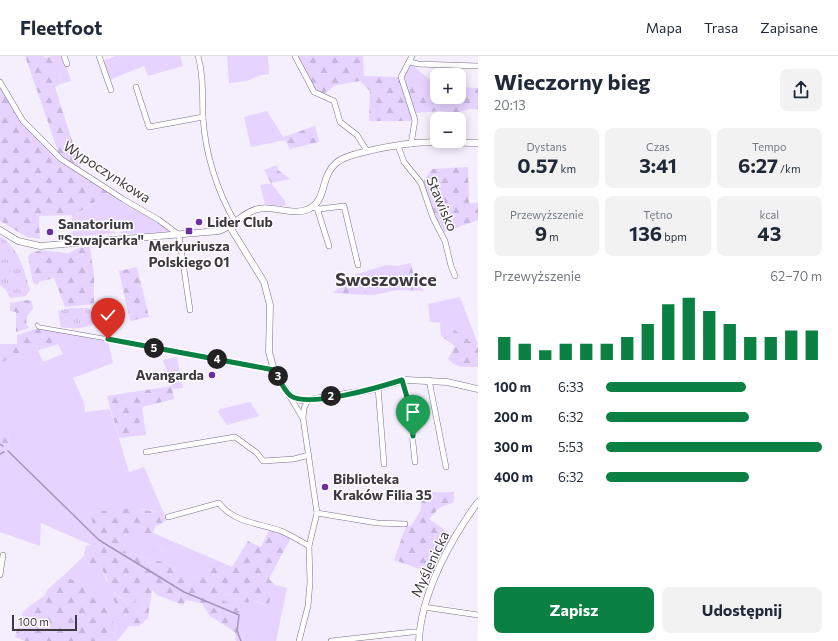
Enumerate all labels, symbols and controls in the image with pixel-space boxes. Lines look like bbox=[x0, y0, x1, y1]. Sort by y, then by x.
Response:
text: Fleetfoot bbox=[20, 16, 102, 39]
text: Mapa bbox=[646, 19, 682, 36]
text: Trasa bbox=[704, 19, 738, 36]
text: Zapisane bbox=[760, 19, 818, 36]
map controls bbox=[430, 68, 466, 148]
button: + bbox=[430, 68, 466, 104]
text: Wieczorny bieg bbox=[494, 68, 650, 95]
button: share bbox=[780, 69, 822, 111]
text: 20:13 bbox=[494, 97, 526, 113]
button: − bbox=[430, 112, 466, 148]
street label: Wypoczynkowa bbox=[60, 137, 154, 206]
text: Dystans bbox=[527, 140, 567, 153]
text: Czas bbox=[646, 140, 670, 153]
text: Tempo bbox=[752, 140, 787, 153]
text: 0.57 bbox=[517, 153, 558, 177]
text: 3:41 bbox=[639, 153, 677, 177]
text: 6:27 bbox=[738, 153, 778, 177]
text: km bbox=[558, 162, 576, 175]
text: /km bbox=[778, 162, 801, 175]
street label: Stawisko bbox=[423, 174, 462, 234]
text: Przewyższenie bbox=[510, 208, 583, 221]
text: Tętno bbox=[643, 208, 673, 221]
text: kcal bbox=[759, 208, 779, 221]
place label: Lider Club bbox=[207, 213, 273, 230]
place label: Sanatorium "Szwajcarka" bbox=[58, 215, 144, 248]
marker: Lider Club bbox=[194, 217, 204, 227]
text: 9 bbox=[535, 221, 547, 245]
text: 136 bbox=[629, 221, 662, 245]
text: 43 bbox=[757, 221, 781, 245]
marker: Merkuriusza Polskiego 01 bbox=[184, 226, 194, 236]
marker: Sanatorium "Szwajcarka" bbox=[45, 227, 55, 237]
text: m bbox=[547, 230, 559, 243]
text: bpm bbox=[662, 230, 687, 243]
place label: Merkuriusza Polskiego 01 bbox=[148, 237, 230, 270]
district label: Swoszowice bbox=[335, 268, 437, 290]
text: Przewyższenie bbox=[494, 268, 581, 284]
text: 62–70 m bbox=[770, 268, 822, 284]
pin bbox=[91, 298, 125, 339]
icon: check bbox=[97, 304, 119, 326]
pin: 5 bbox=[144, 338, 164, 358]
text: 5 bbox=[151, 341, 157, 354]
pin: 4 bbox=[207, 349, 227, 369]
text: 4 bbox=[214, 352, 220, 365]
place label: Avangarda bbox=[136, 366, 204, 383]
pin: 3 bbox=[268, 366, 288, 386]
text: 3 bbox=[275, 369, 281, 382]
marker: Avangarda bbox=[207, 370, 217, 380]
text: 100 m bbox=[494, 379, 531, 395]
text: 6:33 bbox=[558, 379, 584, 395]
pin: 2 bbox=[321, 386, 341, 406]
text: 2 bbox=[328, 389, 334, 402]
pin bbox=[396, 395, 430, 436]
icon: arrive bbox=[402, 401, 424, 423]
text: 200 m bbox=[494, 409, 532, 425]
text: 6:32 bbox=[558, 409, 584, 425]
text: 300 m bbox=[494, 439, 533, 455]
text: 5:53 bbox=[558, 439, 583, 455]
text: 400 m bbox=[494, 469, 533, 485]
text: 6:32 bbox=[558, 469, 584, 485]
place label: Biblioteka Kraków Filia 35 bbox=[333, 470, 432, 503]
marker: Biblioteka Kraków Filia 35 bbox=[320, 482, 330, 492]
street label: Myślenicka bbox=[407, 528, 452, 600]
button: Zapisz bbox=[494, 587, 654, 633]
button: Udostępnij bbox=[662, 587, 822, 633]
scale bar bbox=[12, 613, 77, 632]
text: 100 m bbox=[18, 615, 49, 628]

